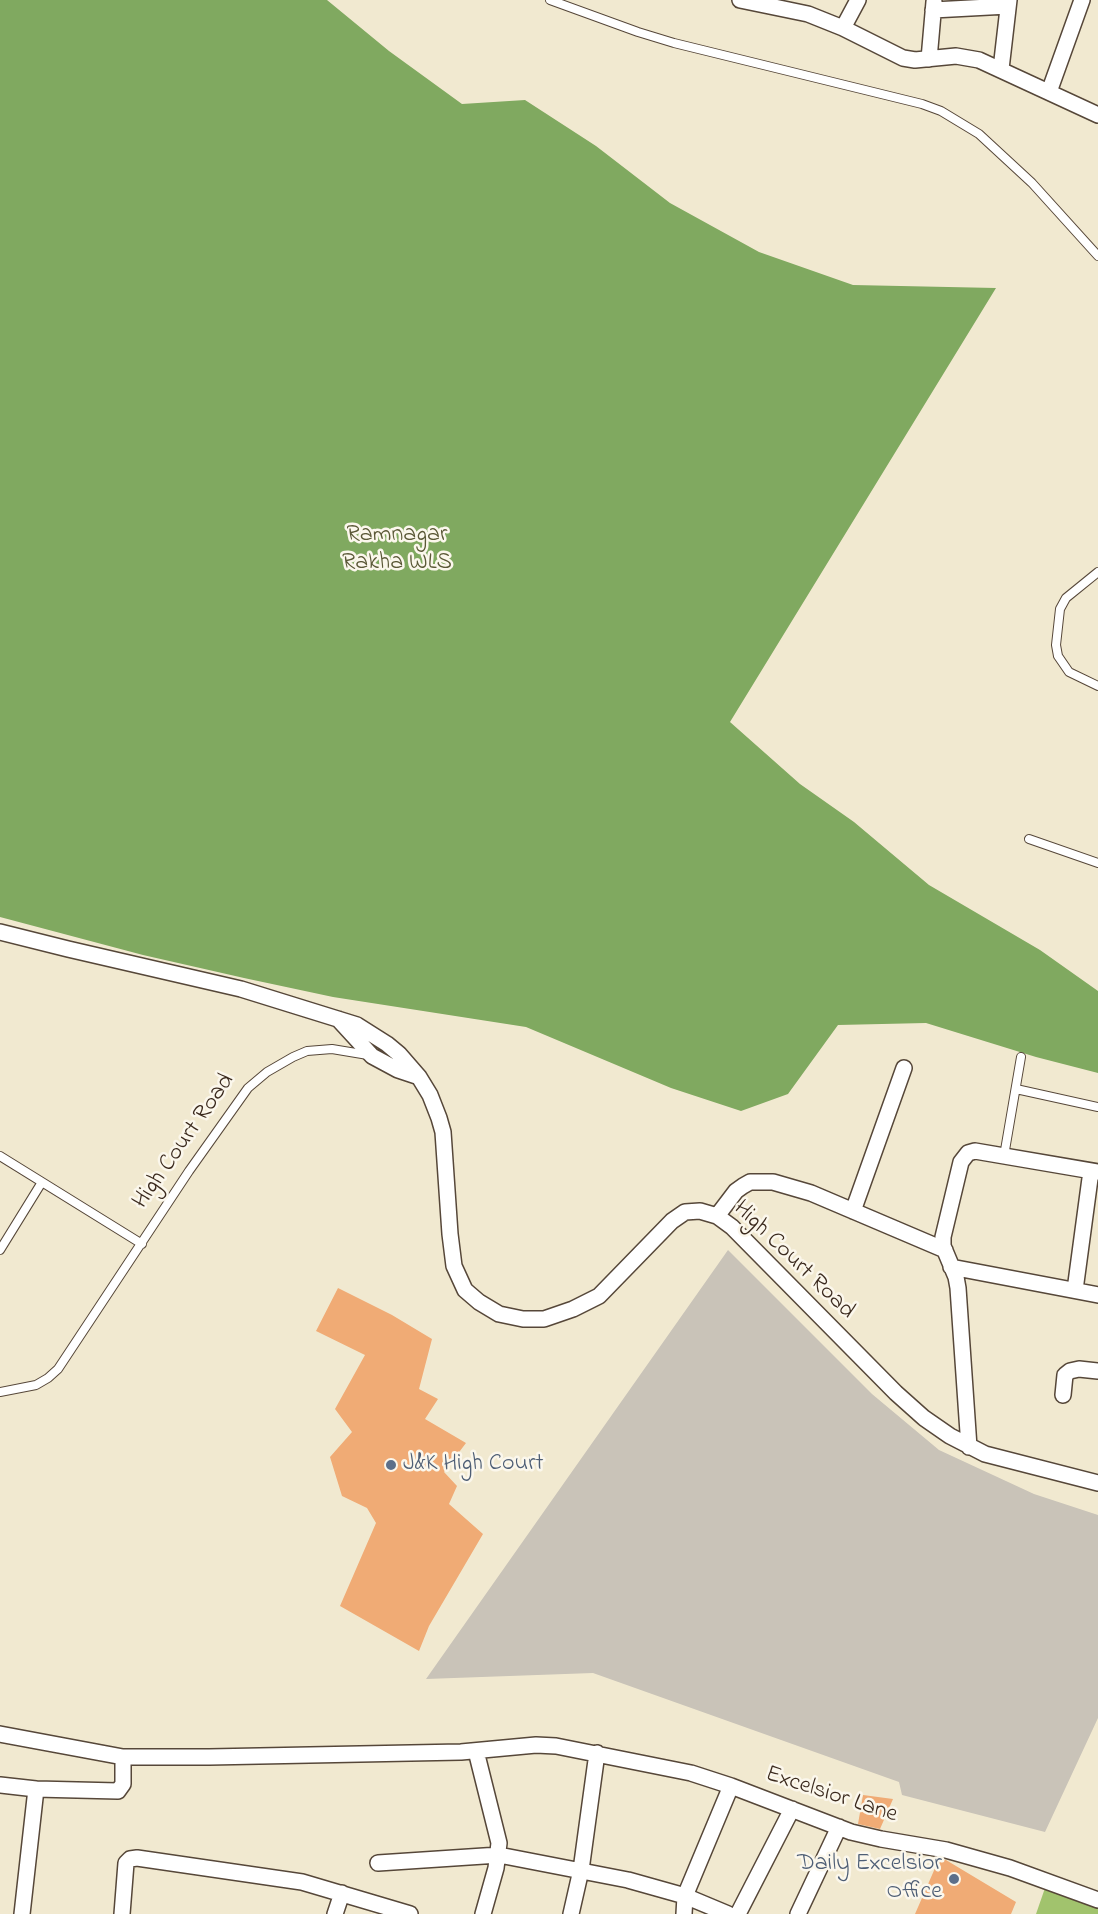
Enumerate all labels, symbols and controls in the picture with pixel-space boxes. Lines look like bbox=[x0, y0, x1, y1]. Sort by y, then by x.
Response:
park label: Ramnagar Rakha WLS bbox=[342, 522, 452, 578]
street label: High Court Road bbox=[128, 1069, 242, 1215]
street label: High Court Road bbox=[726, 1196, 860, 1326]
place label: J&K High Court bbox=[403, 1451, 544, 1479]
marker: J&K High Court bbox=[384, 1458, 398, 1472]
street label: Excelsior Lane bbox=[761, 1761, 901, 1831]
place label: Daily Excelsior Office bbox=[797, 1851, 942, 1907]
marker: Daily Excelsior Office bbox=[947, 1872, 961, 1886]

